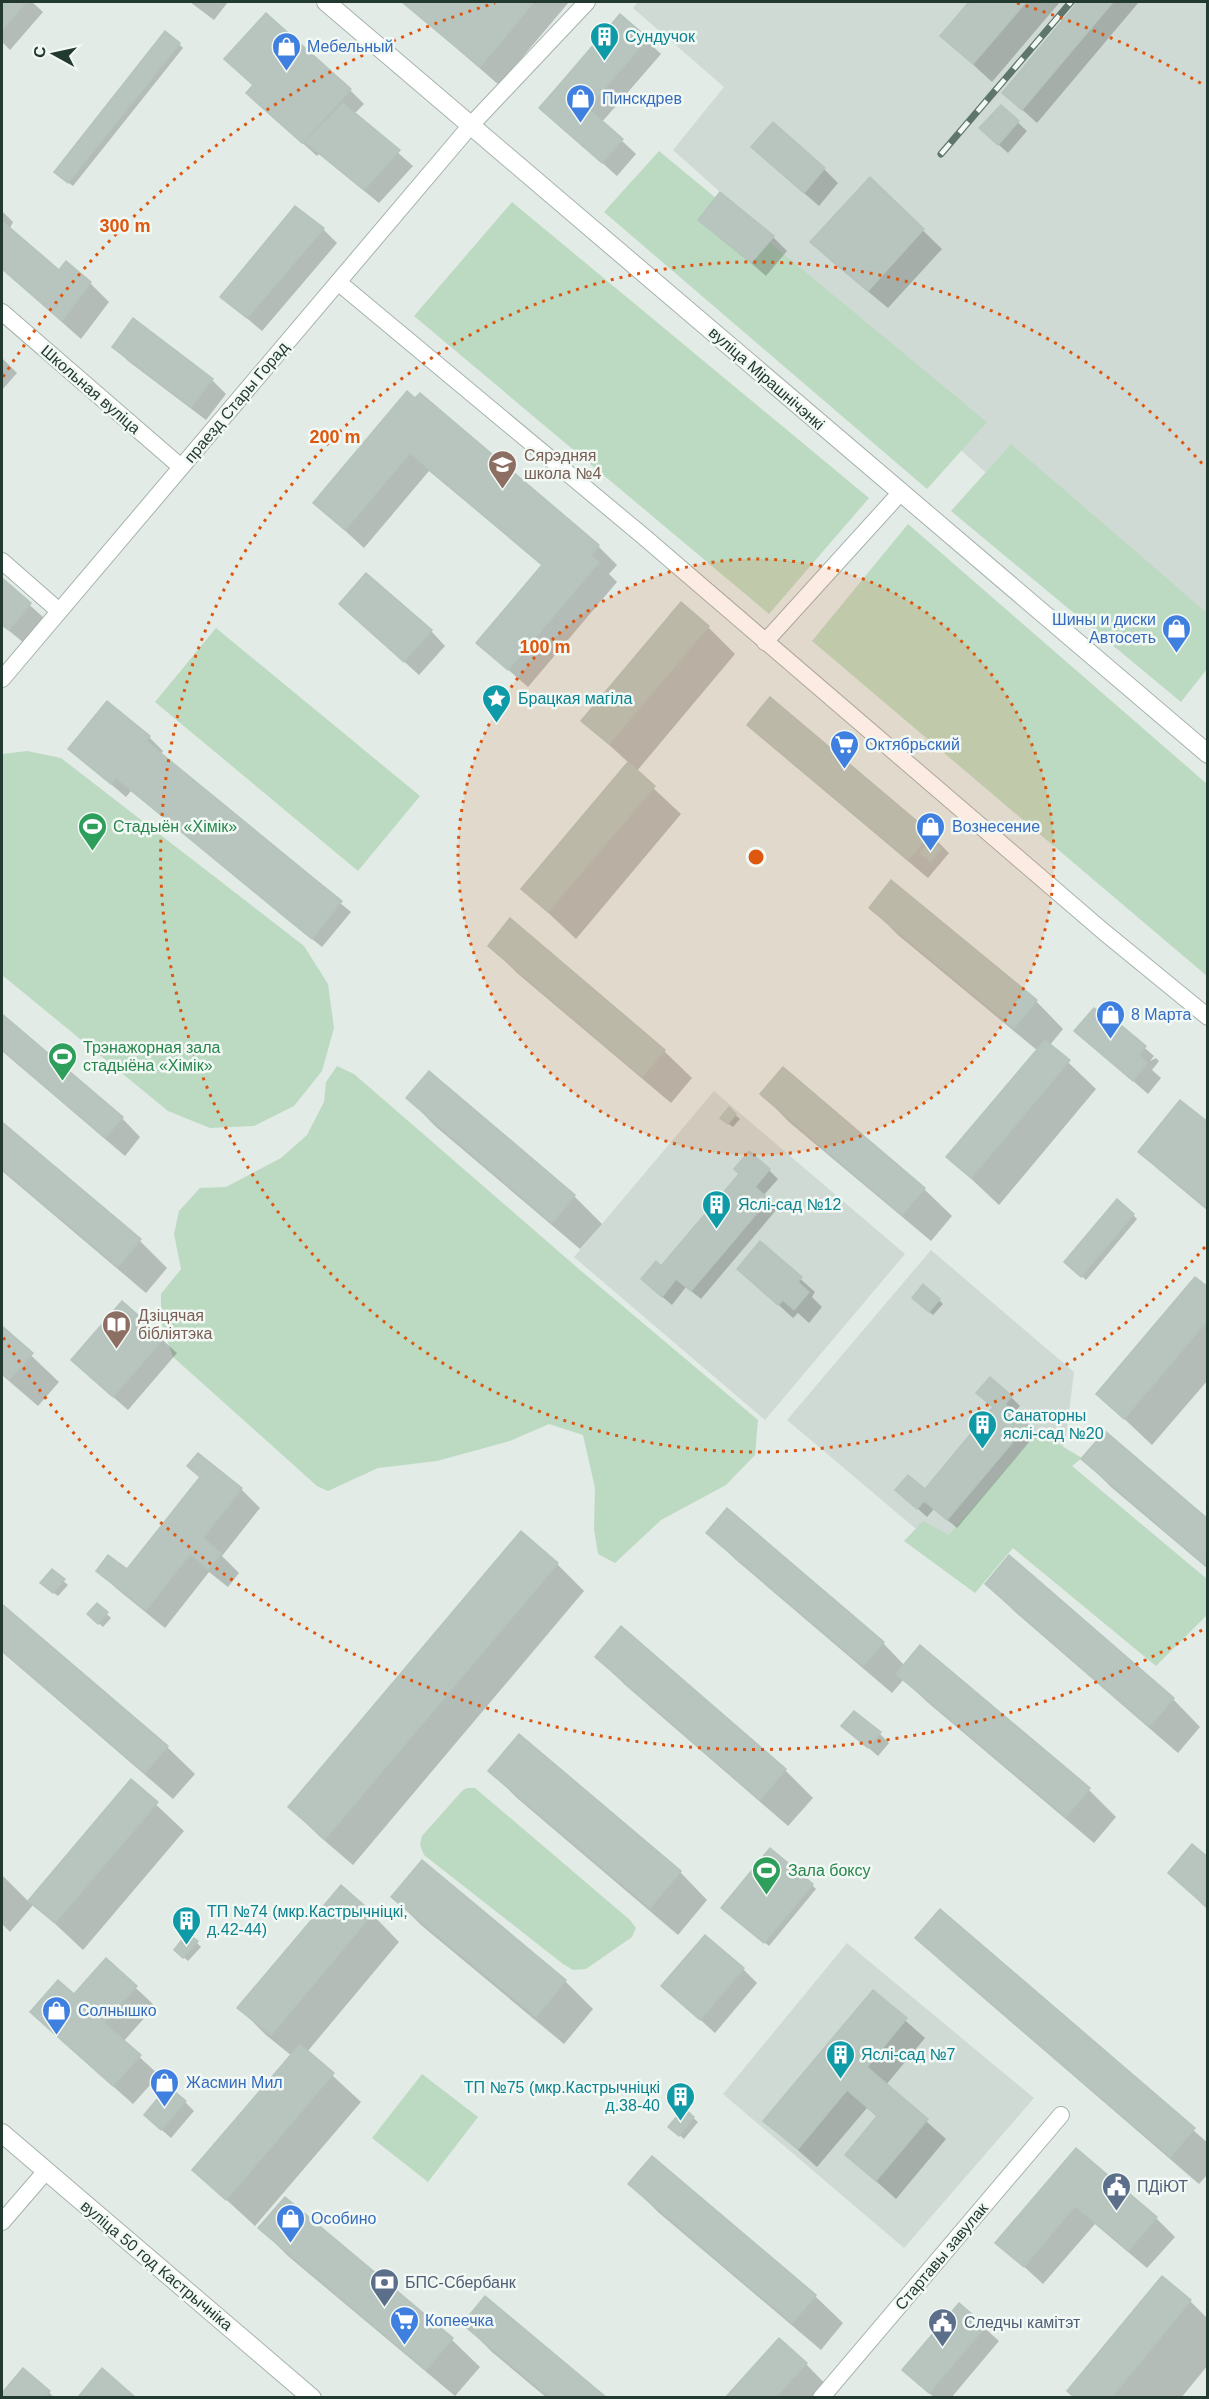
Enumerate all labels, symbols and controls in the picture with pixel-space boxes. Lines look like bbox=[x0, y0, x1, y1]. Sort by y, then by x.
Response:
building icon: Сундучок bbox=[588, 20, 620, 62]
north arrow bbox=[24, 24, 84, 84]
place label: Сундучок bbox=[625, 28, 696, 45]
shop icon: Мебельный bbox=[270, 30, 302, 72]
place label: Мебельный bbox=[307, 38, 394, 55]
text: С bbox=[30, 45, 49, 59]
shop icon: Пинскдрев bbox=[565, 82, 597, 124]
place label: Пинскдрев bbox=[602, 90, 682, 107]
text: 300 m bbox=[99, 216, 151, 236]
street label: вуліца Мірашнічэнкі bbox=[706, 324, 828, 433]
street label: праезд Стары Горад bbox=[181, 338, 292, 466]
street label: Школьная вуліца bbox=[38, 342, 144, 437]
text: 200 m bbox=[309, 427, 361, 447]
place label: Сярэдняя школа №4 bbox=[524, 447, 601, 482]
school or university icon: Сярэдняя школа №4 bbox=[487, 448, 519, 490]
place label: Шины и диски Автосеть bbox=[1052, 611, 1156, 646]
shop icon: Шины и диски Автосеть bbox=[1161, 612, 1193, 654]
text: 100 m bbox=[519, 637, 571, 657]
place icon: Брацкая магіла bbox=[481, 682, 513, 724]
place label: Брацкая магіла bbox=[518, 690, 632, 707]
supermarket icon: Октябрьский bbox=[828, 728, 860, 770]
place label: Октябрьский bbox=[865, 736, 960, 753]
sports icon: Стадыён «Хімік» bbox=[76, 810, 108, 852]
shop icon: Вознесение bbox=[915, 810, 947, 852]
place label: Стадыён «Хімік» bbox=[113, 818, 237, 835]
place label: Вознесение bbox=[952, 818, 1040, 835]
centre of rings bbox=[746, 847, 766, 867]
shop icon: 8 Марта bbox=[1094, 998, 1126, 1040]
place label: 8 Марта bbox=[1131, 1006, 1191, 1023]
place label: Трэнажорная зала стадыёна «Хімік» bbox=[83, 1039, 221, 1074]
sports icon: Трэнажорная зала стадыёна «Хімік» bbox=[46, 1040, 78, 1082]
building icon: Яслі-сад №12 bbox=[701, 1188, 733, 1230]
place label: Яслі-сад №12 bbox=[738, 1196, 842, 1213]
place label: Дзіцячая бібліятэка bbox=[138, 1307, 213, 1342]
library icon: Дзіцячая бібліятэка bbox=[101, 1308, 133, 1350]
place label: Санаторны яслі-сад №20 bbox=[1003, 1407, 1104, 1442]
building icon: Санаторны яслі-сад №20 bbox=[966, 1408, 998, 1450]
sports icon: Зала боксу bbox=[751, 1854, 783, 1896]
place label: Зала боксу bbox=[788, 1862, 870, 1879]
place label: ТП №74 (мкр.Кастрычніцкі, д.42-44) bbox=[207, 1903, 408, 1938]
building icon: ТП №74 (мкр.Кастрычніцкі, д.42-44) bbox=[170, 1904, 202, 1946]
shop icon: Солнышко bbox=[41, 1994, 73, 2036]
place label: Солнышко bbox=[78, 2002, 157, 2019]
building icon: Яслі-сад №7 bbox=[824, 2038, 856, 2080]
place label: Яслі-сад №7 bbox=[861, 2046, 956, 2063]
shop icon: Жасмин Мил bbox=[149, 2066, 181, 2108]
place label: Жасмин Мил bbox=[186, 2074, 283, 2091]
place label: ТП №75 (мкр.Кастрычніцкі д.38-40 bbox=[464, 2079, 660, 2114]
building icon: ТП №75 (мкр.Кастрычніцкі д.38-40 bbox=[665, 2080, 697, 2122]
public building icon: ПДіЮТ bbox=[1100, 2170, 1132, 2212]
place label: ПДіЮТ bbox=[1137, 2178, 1188, 2195]
street label: вуліца 50 год Кастрычніка bbox=[78, 2197, 236, 2334]
street label: Стартавы завулак bbox=[892, 2199, 992, 2313]
shop icon: Особино bbox=[274, 2202, 306, 2244]
place label: Особино bbox=[311, 2210, 376, 2227]
bank icon: БПС-Сбербанк bbox=[368, 2266, 400, 2308]
place label: БПС-Сбербанк bbox=[405, 2274, 517, 2291]
supermarket icon: Копеечка bbox=[388, 2304, 420, 2346]
public building icon: Следчы камітэт bbox=[927, 2306, 959, 2348]
place label: Копеечка bbox=[425, 2312, 494, 2329]
place label: Следчы камітэт bbox=[964, 2314, 1081, 2331]

